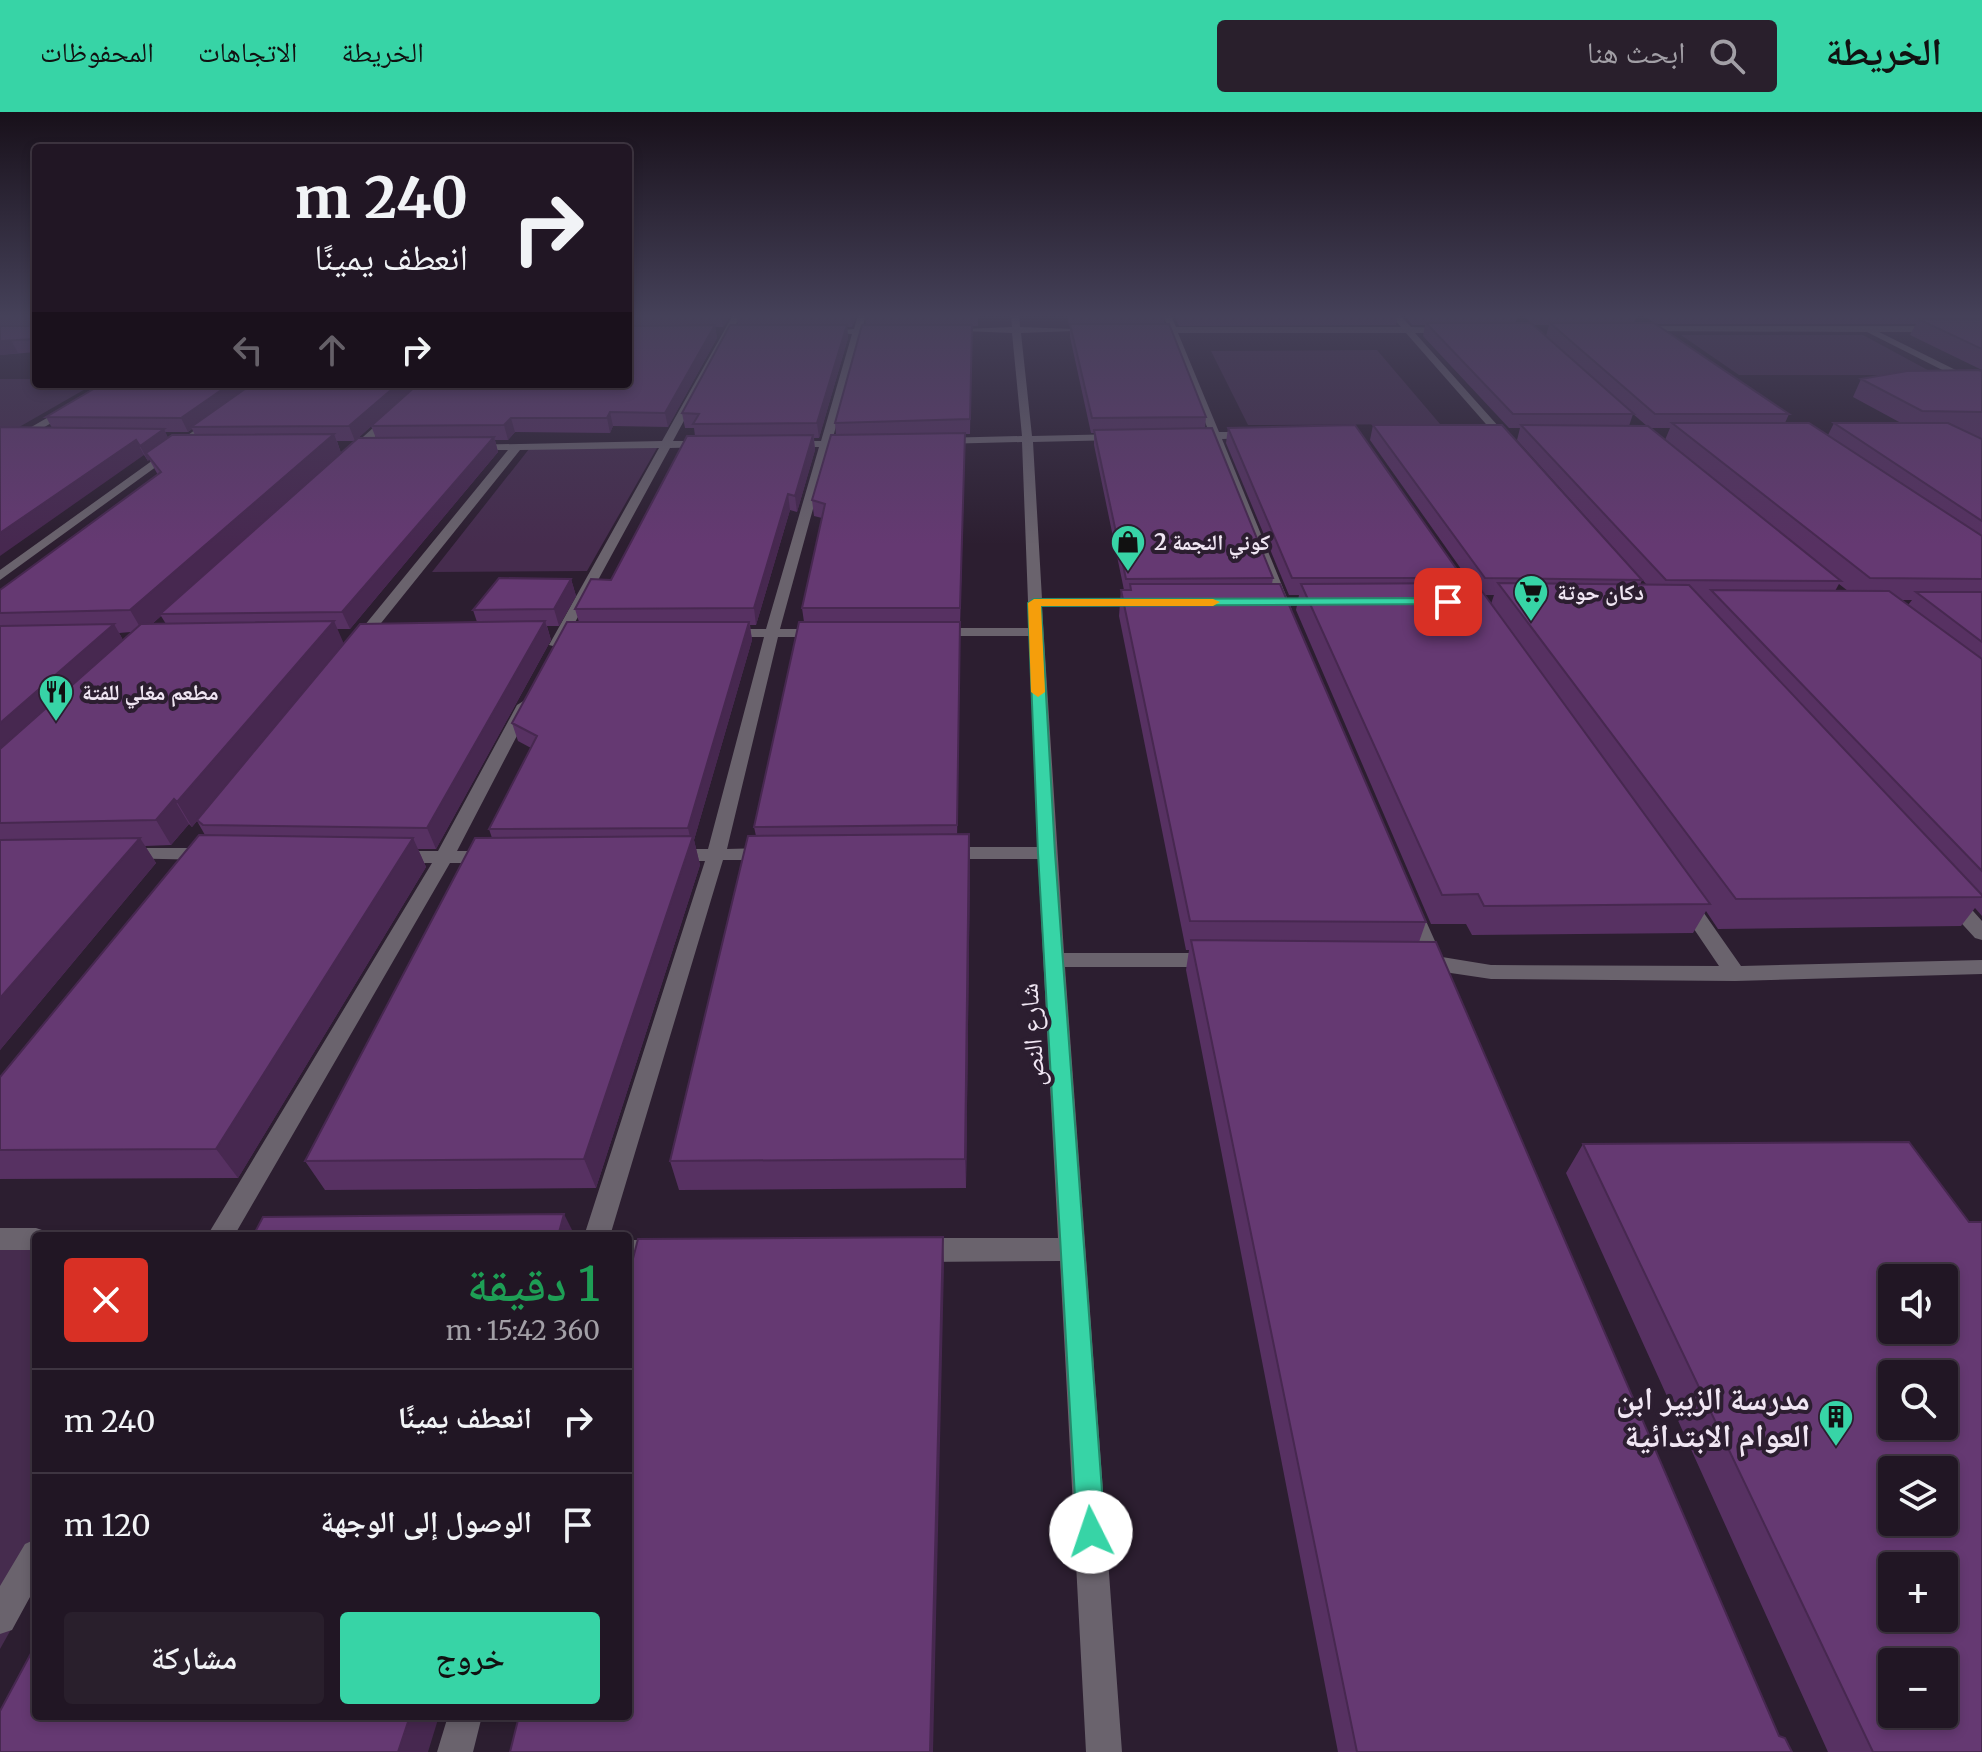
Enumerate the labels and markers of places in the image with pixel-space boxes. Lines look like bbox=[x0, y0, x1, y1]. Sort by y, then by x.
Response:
shop icon: كوني النجمة 2 bbox=[1109, 523, 1147, 573]
place label: كوني النجمة 2 bbox=[1154, 528, 1271, 559]
pin bbox=[1414, 568, 1482, 636]
supermarket icon: دكان حوتة bbox=[1512, 573, 1550, 623]
place label: دكان حوتة bbox=[1557, 578, 1644, 606]
restaurant icon: مطعم مغلي للفتة bbox=[37, 673, 75, 723]
place label: مطعم مغلي للفتة bbox=[82, 678, 219, 709]
place label: مدرسة الزبير ابن العوام الابتدائية bbox=[1616, 1379, 1810, 1458]
building icon: مدرسة الزبير ابن العوام الابتدائية bbox=[1817, 1398, 1855, 1448]

